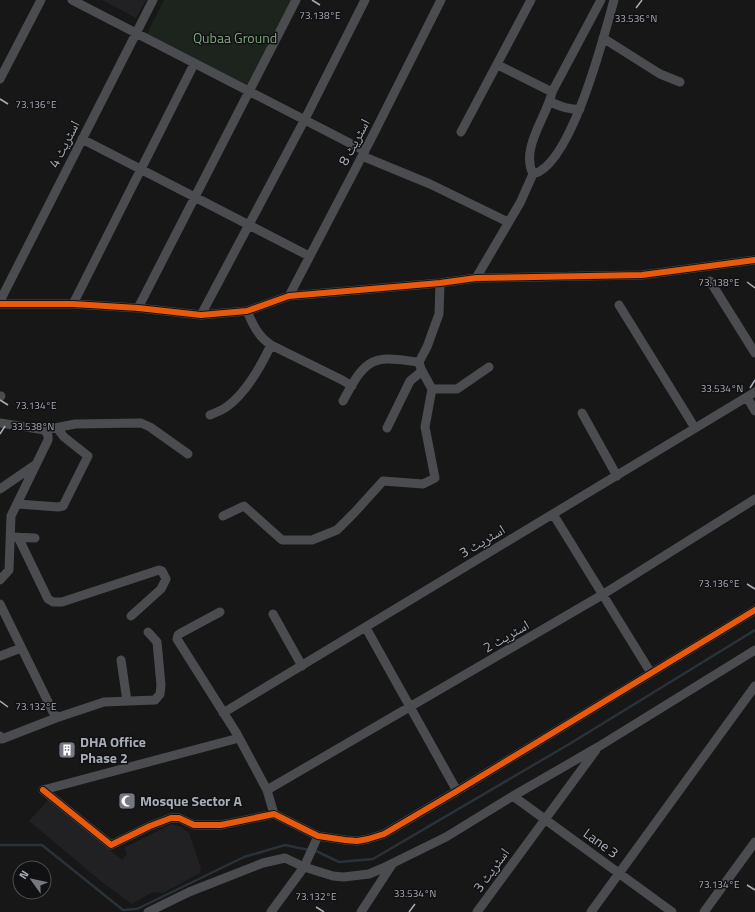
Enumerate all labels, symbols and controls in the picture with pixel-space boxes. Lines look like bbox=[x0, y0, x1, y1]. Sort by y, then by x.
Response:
text: 73.138°E bbox=[299, 8, 341, 23]
text: 33.536°N bbox=[615, 11, 657, 26]
park label: Qubaa Ground bbox=[193, 27, 277, 48]
text: 73.136°E bbox=[15, 97, 57, 112]
street label: اسٹریٹ 8 bbox=[332, 115, 375, 169]
street label: اسٹریٹ 4 bbox=[43, 117, 84, 171]
text: 73.138°E bbox=[698, 275, 740, 290]
text: 33.534°N bbox=[701, 381, 743, 396]
text: 73.134°E bbox=[15, 398, 57, 413]
text: 33.538°N bbox=[12, 419, 54, 434]
street label: اسٹریٹ 3 bbox=[455, 519, 509, 563]
text: 73.136°E bbox=[698, 576, 740, 591]
street label: اسٹریٹ 2 bbox=[479, 614, 533, 657]
text: 73.132°E bbox=[15, 699, 57, 714]
place label: DHA Office Phase 2 bbox=[80, 731, 146, 768]
building icon: DHA Office Phase 2 bbox=[57, 740, 77, 760]
place label: Mosque Sector A bbox=[140, 790, 242, 811]
mosque icon: Mosque Sector A bbox=[117, 791, 137, 811]
street label: Lane 3 bbox=[579, 823, 623, 863]
street label: اسٹریٹ 3 bbox=[467, 843, 514, 896]
north arrow bbox=[12, 860, 52, 900]
text: N bbox=[15, 867, 32, 882]
text: 73.134°E bbox=[698, 877, 740, 892]
text: 33.534°N bbox=[394, 886, 436, 901]
text: 73.132°E bbox=[295, 889, 337, 904]

